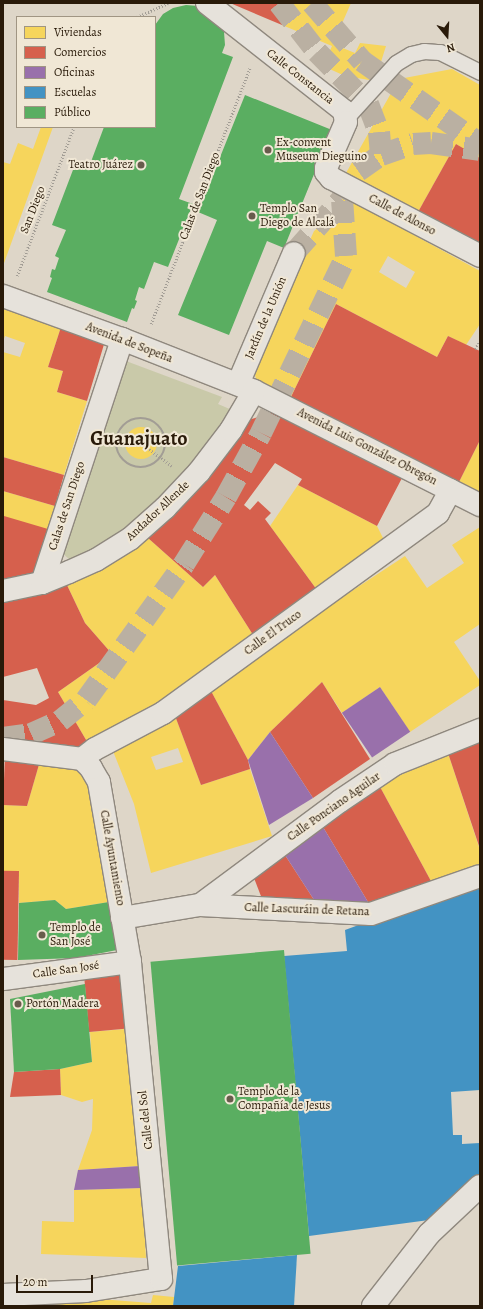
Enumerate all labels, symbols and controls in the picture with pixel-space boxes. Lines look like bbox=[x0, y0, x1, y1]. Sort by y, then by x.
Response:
legend bbox=[16, 16, 156, 128]
north arrow bbox=[427, 16, 467, 56]
text: Viviendas bbox=[54, 24, 102, 40]
text: N bbox=[445, 40, 457, 56]
text: Comercios bbox=[54, 44, 106, 60]
street label: Calle Constancia bbox=[263, 46, 337, 108]
text: Oficinas bbox=[54, 64, 95, 80]
text: Escuelas bbox=[54, 84, 96, 100]
text: Público bbox=[54, 104, 90, 120]
place label: Ex-convent Museum Dieguino bbox=[276, 136, 367, 164]
marker: Ex-convent Museum Dieguino bbox=[263, 145, 273, 155]
street label: Calas de San Diego bbox=[177, 150, 223, 242]
place label: Teatro Juárez bbox=[68, 158, 133, 172]
marker: Teatro Juárez bbox=[136, 160, 146, 170]
street label: San Diego bbox=[17, 184, 49, 236]
street label: Calle de Alonso bbox=[366, 191, 438, 239]
place label: Templo San Diego de Alcalá bbox=[260, 202, 334, 230]
marker: Templo San Diego de Alcalá bbox=[247, 211, 257, 221]
street label: Jardín de la Unión bbox=[242, 275, 290, 361]
street label: Avenida de Sopeña bbox=[83, 320, 175, 366]
street label: Avenida Luis González Obregón bbox=[295, 405, 439, 489]
district label: Guanajuato bbox=[90, 426, 188, 450]
street label: Calas de San Diego bbox=[46, 460, 88, 552]
street label: Andador Allende bbox=[123, 478, 193, 544]
street label: Calle El Truco bbox=[242, 607, 304, 659]
street label: Calle Ponciano Aguilar bbox=[285, 769, 383, 845]
street label: Calle Ayuntamiento bbox=[97, 809, 127, 907]
street label: Calle Lascuráin de Retana bbox=[244, 901, 370, 919]
place label: Templo de San José bbox=[50, 921, 101, 949]
marker: Templo de San José bbox=[37, 930, 47, 940]
street label: Calle San José bbox=[32, 958, 100, 982]
place label: Portón Madera bbox=[26, 997, 99, 1011]
marker: Portón Madera bbox=[13, 999, 23, 1009]
place label: Templo de la Compañía de Jesus bbox=[238, 1085, 330, 1113]
street label: Calle del Sol bbox=[136, 1090, 156, 1150]
marker: Templo de la Compañía de Jesus bbox=[225, 1094, 235, 1104]
scale bar bbox=[18, 1267, 95, 1293]
text: 20 m bbox=[23, 1274, 47, 1290]

